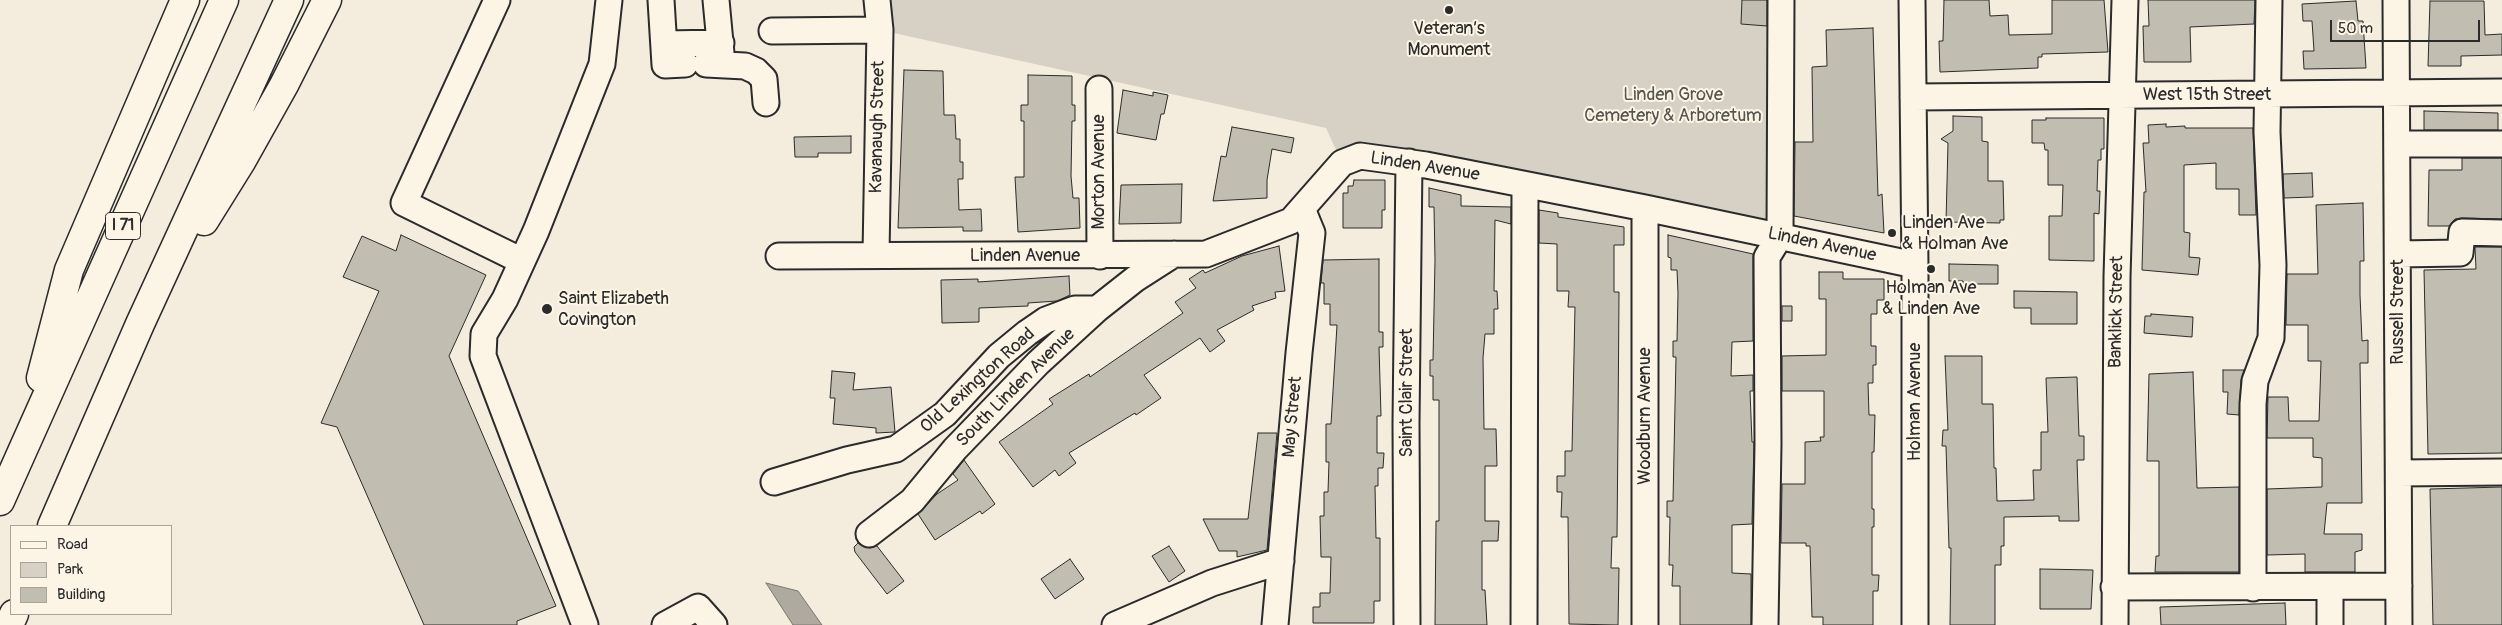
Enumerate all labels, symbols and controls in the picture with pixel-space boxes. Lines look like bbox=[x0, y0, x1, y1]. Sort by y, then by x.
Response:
marker: Veteran’s Monument bbox=[1443, 4, 1455, 16]
scale bar bbox=[2332, 10, 2482, 42]
place label: Veteran’s Monument bbox=[1408, 18, 1490, 60]
text: 50 m bbox=[2338, 19, 2373, 38]
street label: Kavanaugh Street bbox=[866, 60, 890, 194]
park label: Linden Grove Cemetery & Arboretum bbox=[1584, 84, 1762, 126]
street label: West 15th Street bbox=[2143, 84, 2271, 106]
street label: Morton Avenue bbox=[1088, 114, 1110, 230]
street label: Linden Avenue bbox=[1369, 148, 1481, 186]
road number: I 71 bbox=[106, 212, 140, 240]
place label: Linden Ave & Holman Ave bbox=[1902, 212, 2008, 254]
street label: Linden Avenue bbox=[1766, 223, 1878, 267]
marker: Linden Ave & Holman Ave bbox=[1886, 227, 1898, 239]
street label: Linden Avenue bbox=[970, 245, 1080, 267]
street label: Banklick Street bbox=[2105, 256, 2129, 368]
street label: Russell Street bbox=[2387, 259, 2409, 365]
marker: Holman Ave & Linden Ave bbox=[1925, 263, 1937, 275]
place label: Holman Ave & Linden Ave bbox=[1882, 277, 1980, 320]
place label: Saint Elizabeth Covington bbox=[558, 288, 669, 330]
marker: Saint Elizabeth Covington bbox=[540, 302, 554, 316]
street label: Old Lexington Road bbox=[916, 324, 1040, 438]
street label: South Linden Avenue bbox=[952, 324, 1080, 452]
street label: Saint Clair Street bbox=[1396, 328, 1418, 458]
street label: Holman Avenue bbox=[1904, 343, 1926, 461]
street label: Woodburn Avenue bbox=[1634, 347, 1656, 485]
street label: May Street bbox=[1279, 375, 1307, 459]
legend bbox=[10, 525, 172, 615]
text: Road bbox=[57, 535, 88, 554]
text: Park bbox=[57, 560, 83, 579]
text: Building bbox=[57, 585, 105, 604]

